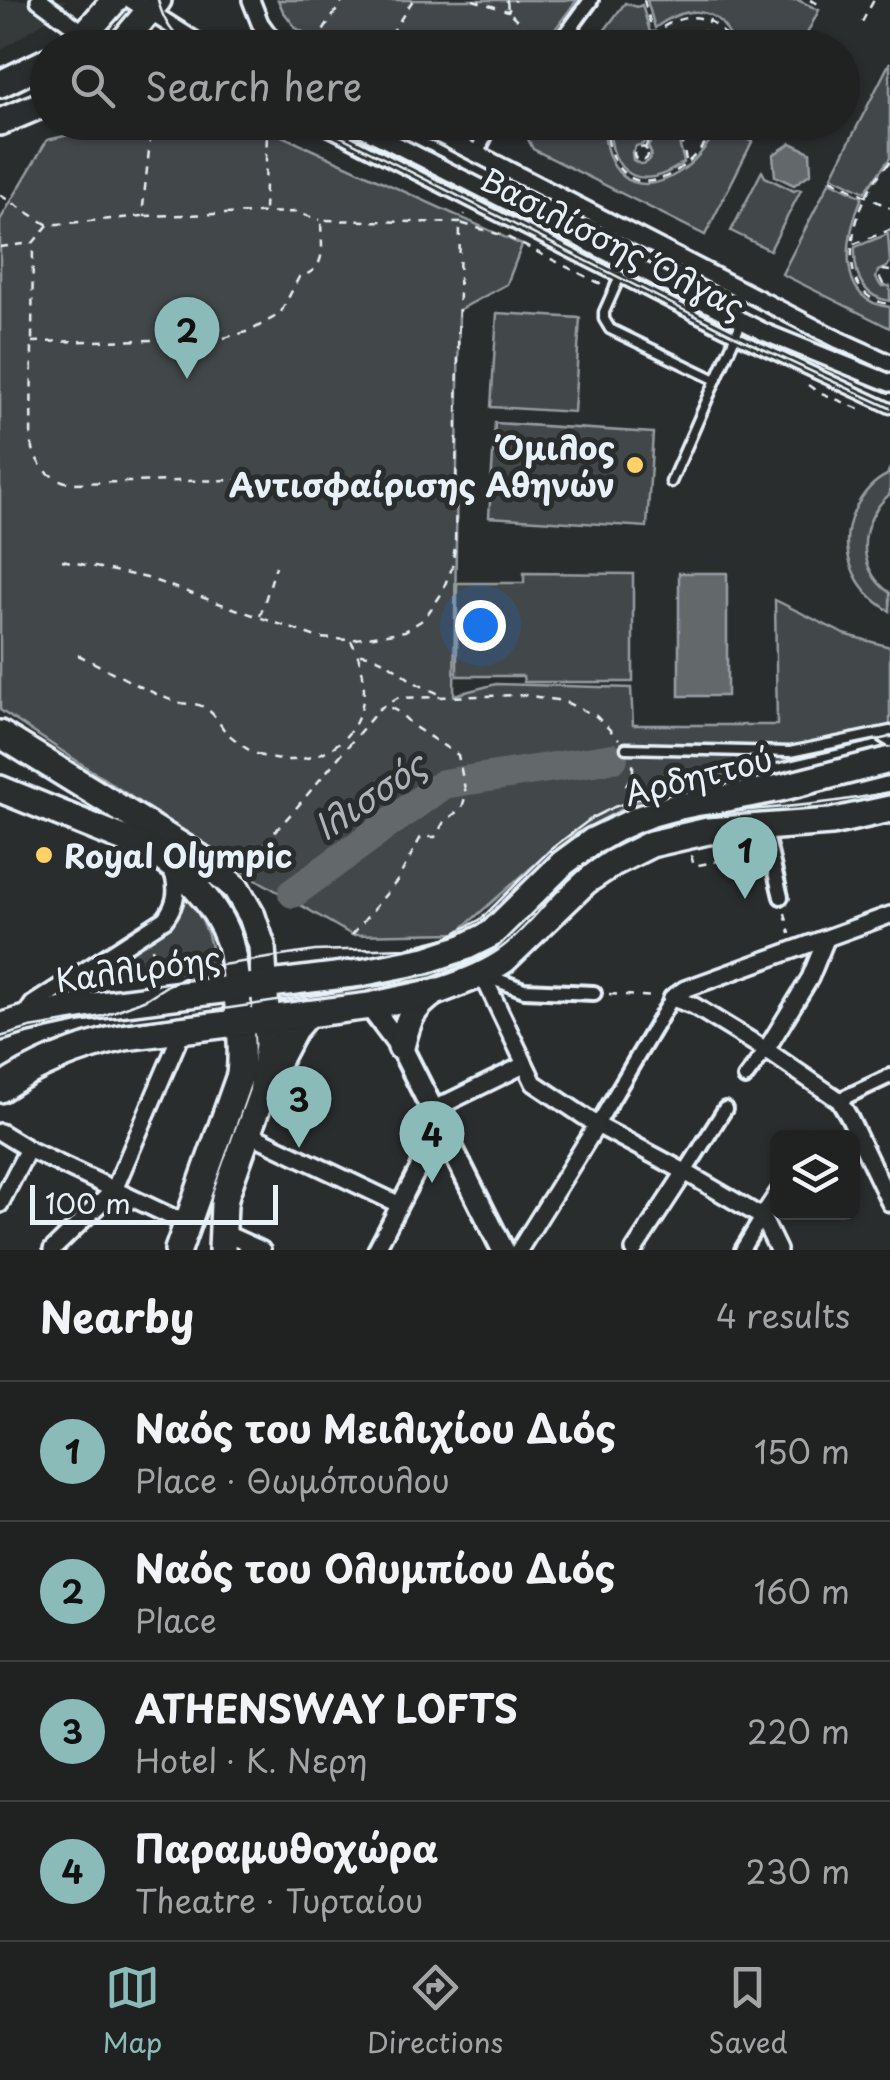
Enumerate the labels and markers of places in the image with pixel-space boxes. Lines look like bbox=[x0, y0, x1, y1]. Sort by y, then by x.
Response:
pin: 2 bbox=[154, 296, 220, 379]
place label: Όμιλος Αντισφαίρισης Αθηνών bbox=[229, 423, 615, 508]
marker: Όμιλος Αντισφαίρισης Αθηνών bbox=[624, 454, 646, 476]
pin: 1 bbox=[712, 816, 778, 899]
place label: Royal Olympic bbox=[64, 831, 292, 879]
marker: Royal Olympic bbox=[33, 844, 55, 866]
pin: 3 bbox=[266, 1066, 332, 1148]
pin: 4 bbox=[400, 1100, 464, 1183]

